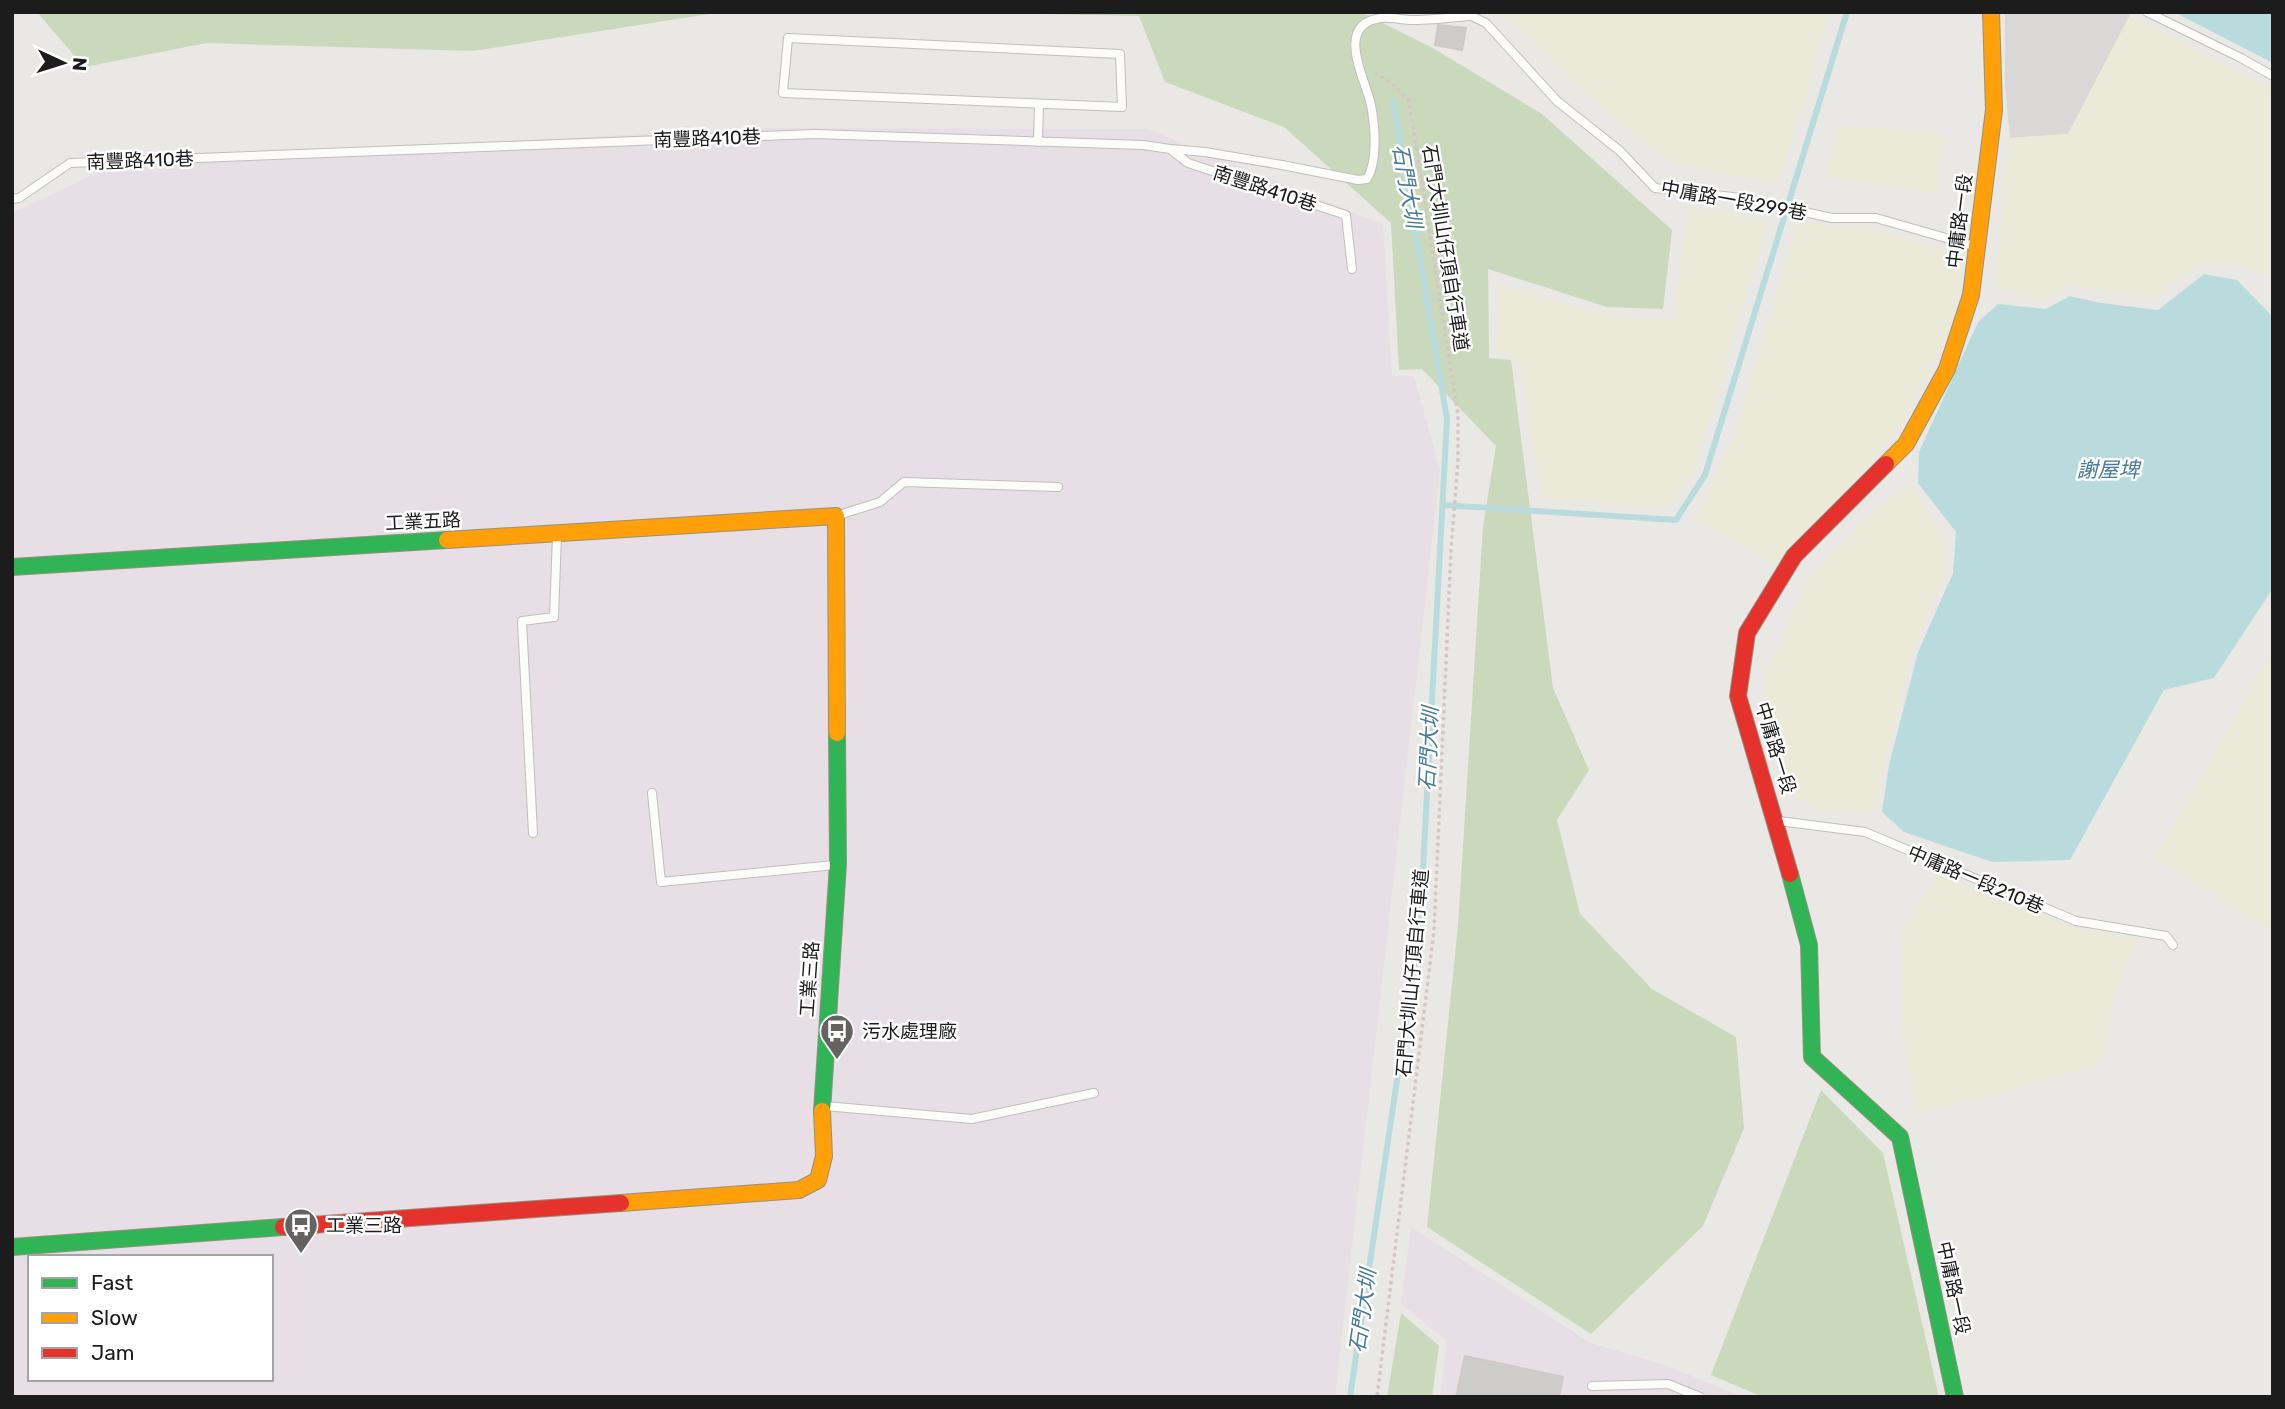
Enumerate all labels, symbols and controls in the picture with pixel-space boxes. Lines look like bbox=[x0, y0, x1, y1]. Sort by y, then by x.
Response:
north arrow bbox=[28, 28, 98, 98]
text: N bbox=[68, 57, 91, 72]
street label: 南豐路410巷 bbox=[653, 125, 761, 152]
water label: 石門大圳 bbox=[1388, 142, 1428, 232]
street label: 石門大圳山仔頂自行車道 bbox=[1418, 143, 1473, 353]
street label: 南豐路410巷 bbox=[86, 147, 194, 174]
street label: 南豐路410巷 bbox=[1210, 161, 1320, 216]
street label: 中庸路一段 bbox=[1942, 173, 1977, 270]
street label: 中庸路一段299巷 bbox=[1659, 176, 1809, 225]
water label: 謝屋埤 bbox=[2077, 457, 2142, 482]
street label: 工業五路 bbox=[384, 508, 462, 535]
street label: 中庸路一段 bbox=[1751, 699, 1800, 797]
water label: 石門大圳 bbox=[1414, 703, 1443, 792]
street label: 中庸路一段210巷 bbox=[1904, 840, 2047, 918]
street label: 石門大圳山仔頂自行車道 bbox=[1392, 868, 1433, 1078]
street label: 工業三路 bbox=[795, 940, 824, 1018]
bus stop icon: 污水處理廠 bbox=[818, 1012, 856, 1061]
place label: 污水處理廠 bbox=[862, 1020, 957, 1043]
bus stop icon: 工業三路 bbox=[282, 1206, 320, 1255]
place label: 工業三路 bbox=[326, 1214, 402, 1237]
street label: 中庸路一段 bbox=[1932, 1239, 1975, 1337]
legend bbox=[28, 1255, 273, 1381]
water label: 石門大圳 bbox=[1344, 1265, 1381, 1354]
text: Fast bbox=[91, 1270, 133, 1295]
text: Slow bbox=[91, 1305, 138, 1330]
text: Jam bbox=[91, 1340, 135, 1365]

